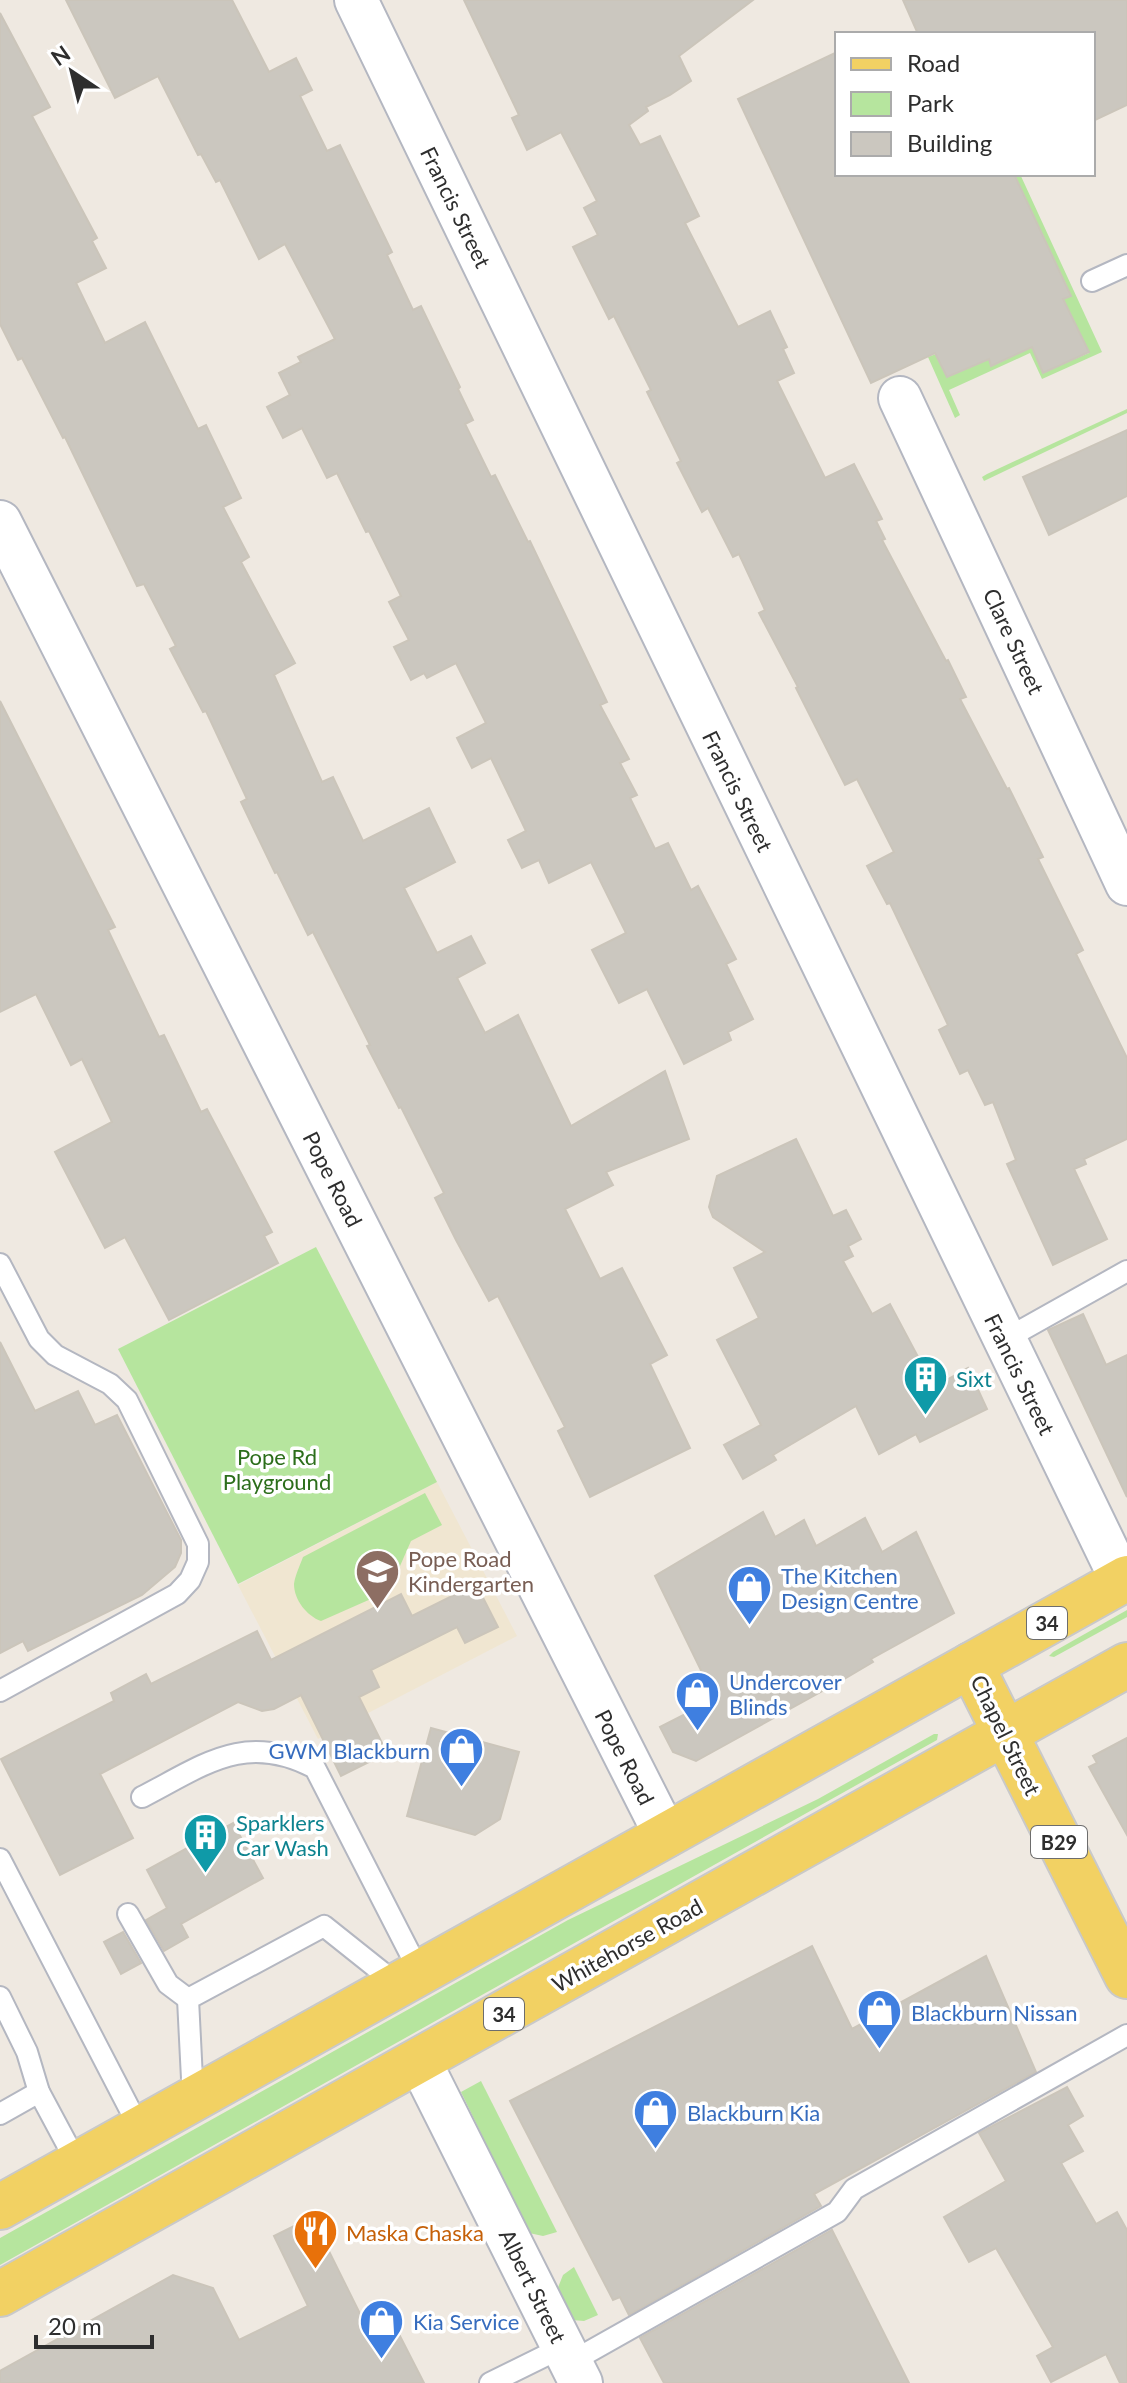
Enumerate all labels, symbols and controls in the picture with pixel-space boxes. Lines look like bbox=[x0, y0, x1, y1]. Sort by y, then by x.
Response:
north arrow bbox=[32, 32, 112, 112]
legend bbox=[835, 32, 1095, 176]
text: N bbox=[46, 39, 75, 71]
text: Road bbox=[907, 48, 960, 77]
text: Park bbox=[907, 88, 955, 117]
text: Building bbox=[907, 128, 992, 157]
street label: Francis Street bbox=[415, 142, 497, 272]
street label: Clare Street bbox=[978, 584, 1050, 698]
street label: Francis Street bbox=[697, 726, 779, 856]
street label: Pope Road bbox=[297, 1127, 369, 1231]
street label: Francis Street bbox=[979, 1309, 1061, 1439]
building icon: Sixt bbox=[901, 1354, 949, 1417]
place label: Sixt bbox=[956, 1365, 992, 1392]
park label: Pope Rd Playground bbox=[223, 1443, 331, 1495]
place label: Pope Road Kindergarten bbox=[408, 1545, 534, 1597]
school or university icon: Pope Road Kindergarten bbox=[353, 1547, 401, 1610]
place label: The Kitchen Design Centre bbox=[781, 1562, 919, 1614]
shop icon: The Kitchen Design Centre bbox=[726, 1564, 774, 1627]
road number: 34 bbox=[1027, 1607, 1067, 1639]
place label: Undercover Blinds bbox=[729, 1668, 842, 1720]
shop icon: Undercover Blinds bbox=[674, 1670, 722, 1733]
street label: Chapel Street bbox=[965, 1670, 1047, 1800]
street label: Pope Road bbox=[589, 1705, 661, 1809]
shop icon: GWM Blackburn bbox=[437, 1726, 485, 1789]
place label: GWM Blackburn bbox=[268, 1737, 430, 1764]
place label: Sparklers Car Wash bbox=[236, 1809, 329, 1861]
building icon: Sparklers Car Wash bbox=[181, 1811, 229, 1874]
road number: B29 bbox=[1031, 1826, 1087, 1858]
street label: Whitehorse Road bbox=[547, 1892, 707, 1998]
shop icon: Blackburn Nissan bbox=[856, 1988, 904, 2051]
road number: 34 bbox=[484, 1998, 524, 2030]
place label: Blackburn Nissan bbox=[911, 1999, 1077, 2026]
shop icon: Blackburn Kia bbox=[632, 2088, 680, 2151]
place label: Blackburn Kia bbox=[687, 2099, 820, 2126]
restaurant icon: Maska Chaska bbox=[291, 2208, 339, 2271]
place label: Maska Chaska bbox=[346, 2219, 484, 2246]
street label: Albert Street bbox=[494, 2225, 572, 2347]
shop icon: Kia Service bbox=[358, 2297, 406, 2360]
scale bar bbox=[36, 2299, 152, 2349]
place label: Kia Service bbox=[413, 2308, 519, 2335]
text: 20 m bbox=[48, 2311, 102, 2340]

